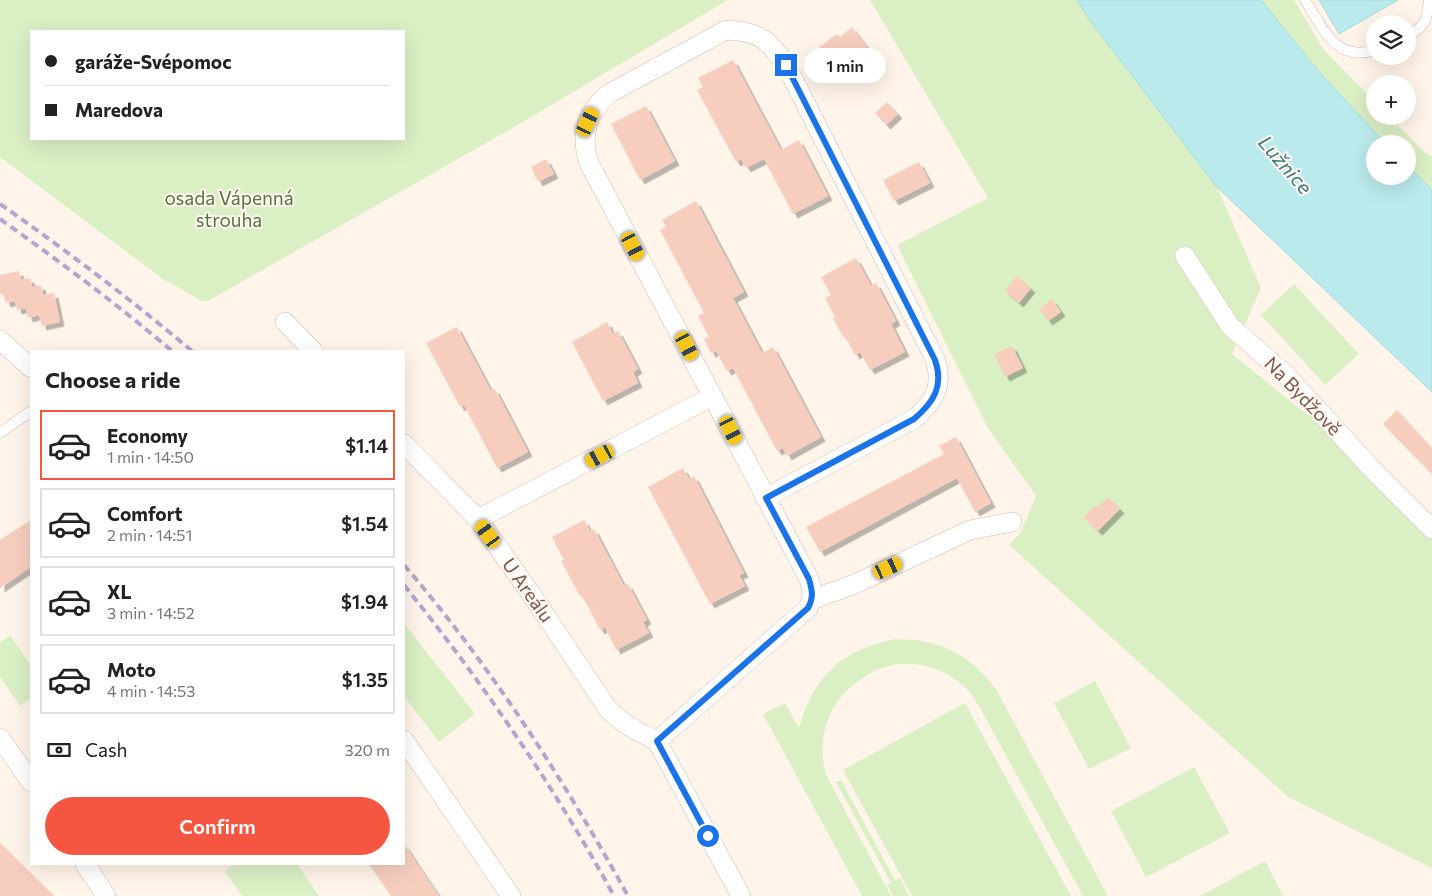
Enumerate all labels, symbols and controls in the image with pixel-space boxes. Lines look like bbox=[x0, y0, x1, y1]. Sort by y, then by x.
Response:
map controls bbox=[1366, 15, 1416, 185]
button: layers bbox=[1366, 15, 1416, 65]
callout: 1 min bbox=[804, 48, 886, 82]
text: garáže-Svépomoc bbox=[75, 50, 231, 73]
route end bbox=[775, 54, 797, 76]
text: 1 min bbox=[826, 56, 864, 75]
button: + bbox=[1366, 75, 1416, 125]
text: Maredova bbox=[75, 98, 163, 121]
car bbox=[574, 105, 601, 139]
water label: Lužnice bbox=[1254, 130, 1318, 199]
button: − bbox=[1366, 135, 1416, 185]
park label: osada Vápenná strouha bbox=[164, 186, 294, 231]
car bbox=[619, 229, 646, 263]
car bbox=[673, 329, 700, 363]
street label: Na Bydžově bbox=[1260, 352, 1347, 440]
text: Choose a ride bbox=[45, 366, 180, 393]
car bbox=[717, 413, 744, 447]
icon: car bbox=[47, 423, 92, 468]
text: Economy bbox=[107, 424, 188, 447]
text: $1.14 bbox=[345, 434, 388, 457]
car bbox=[583, 442, 616, 470]
text: 1 min · 14:50 bbox=[107, 447, 194, 466]
icon: car bbox=[47, 501, 92, 546]
text: Comfort bbox=[107, 502, 183, 525]
text: $1.54 bbox=[341, 512, 388, 535]
car bbox=[473, 517, 502, 551]
text: 2 min · 14:51 bbox=[107, 525, 192, 544]
street label: U Areálu bbox=[498, 553, 559, 626]
car bbox=[871, 555, 904, 581]
icon: car bbox=[47, 579, 92, 624]
text: XL bbox=[107, 580, 132, 603]
text: $1.94 bbox=[341, 590, 388, 613]
text: 3 min · 14:52 bbox=[107, 603, 195, 622]
icon: car bbox=[47, 657, 92, 702]
text: Moto bbox=[107, 658, 156, 681]
text: $1.35 bbox=[342, 668, 388, 691]
text: 4 min · 14:53 bbox=[107, 681, 195, 700]
icon: cash bbox=[45, 736, 73, 764]
text: Cash bbox=[85, 738, 127, 761]
text: 320 m bbox=[345, 740, 390, 759]
button: Confirm bbox=[45, 797, 390, 855]
route start bbox=[697, 825, 719, 847]

